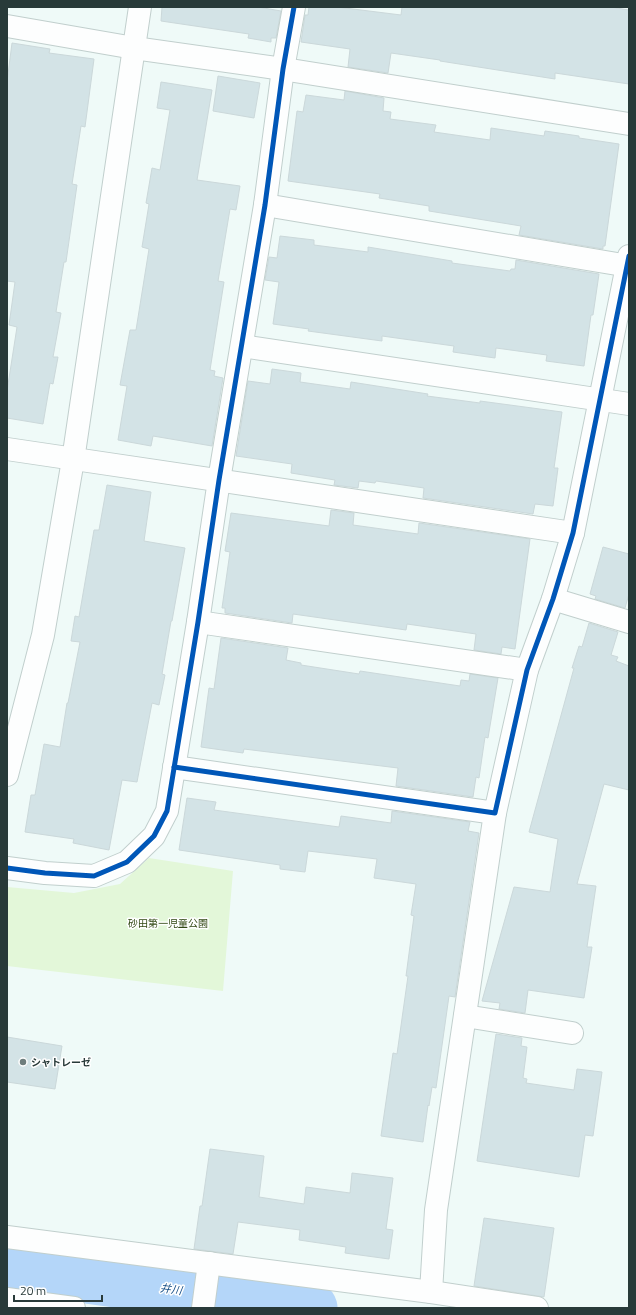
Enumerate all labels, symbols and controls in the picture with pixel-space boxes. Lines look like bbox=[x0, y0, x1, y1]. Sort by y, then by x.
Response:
park label: 砂田第一児童公園 bbox=[128, 916, 208, 931]
place label: シャトレーゼ bbox=[31, 1055, 91, 1070]
marker: シャトレーゼ bbox=[18, 1057, 28, 1067]
scale bar bbox=[14, 1277, 102, 1303]
water label: 井川 bbox=[159, 1280, 184, 1299]
text: 20 m bbox=[20, 1281, 46, 1300]

